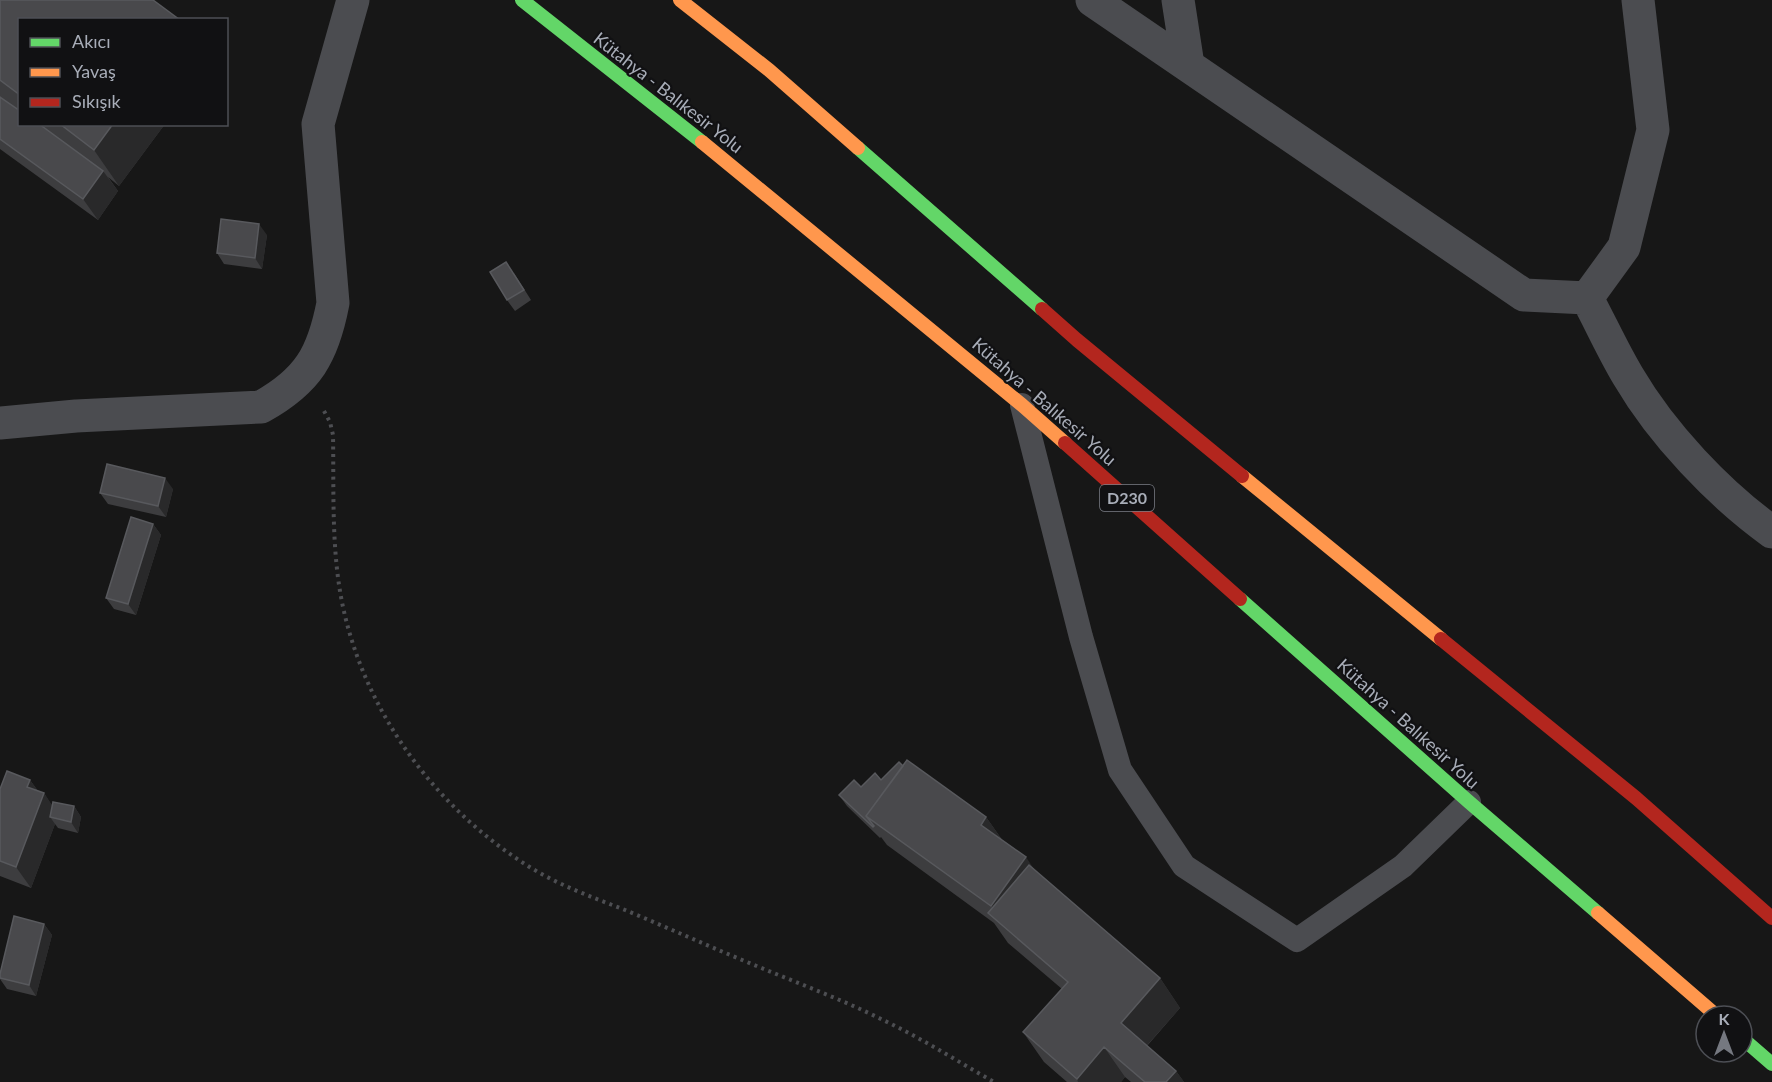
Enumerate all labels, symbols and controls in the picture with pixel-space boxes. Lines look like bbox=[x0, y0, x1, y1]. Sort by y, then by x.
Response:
legend bbox=[18, 18, 228, 126]
street label: Kütahya - Balıkesir Yolu bbox=[589, 27, 748, 157]
text: Akıcı bbox=[72, 30, 111, 52]
text: Yavaş bbox=[72, 60, 116, 82]
text: Sıkışık bbox=[72, 90, 122, 112]
street label: Kütahya - Balıkesir Yolu bbox=[968, 333, 1121, 470]
road number: D230 bbox=[1100, 485, 1154, 511]
street label: Kütahya - Balıkesir Yolu bbox=[1333, 654, 1484, 793]
north arrow bbox=[1694, 1004, 1754, 1064]
text: K bbox=[1719, 1009, 1731, 1028]

